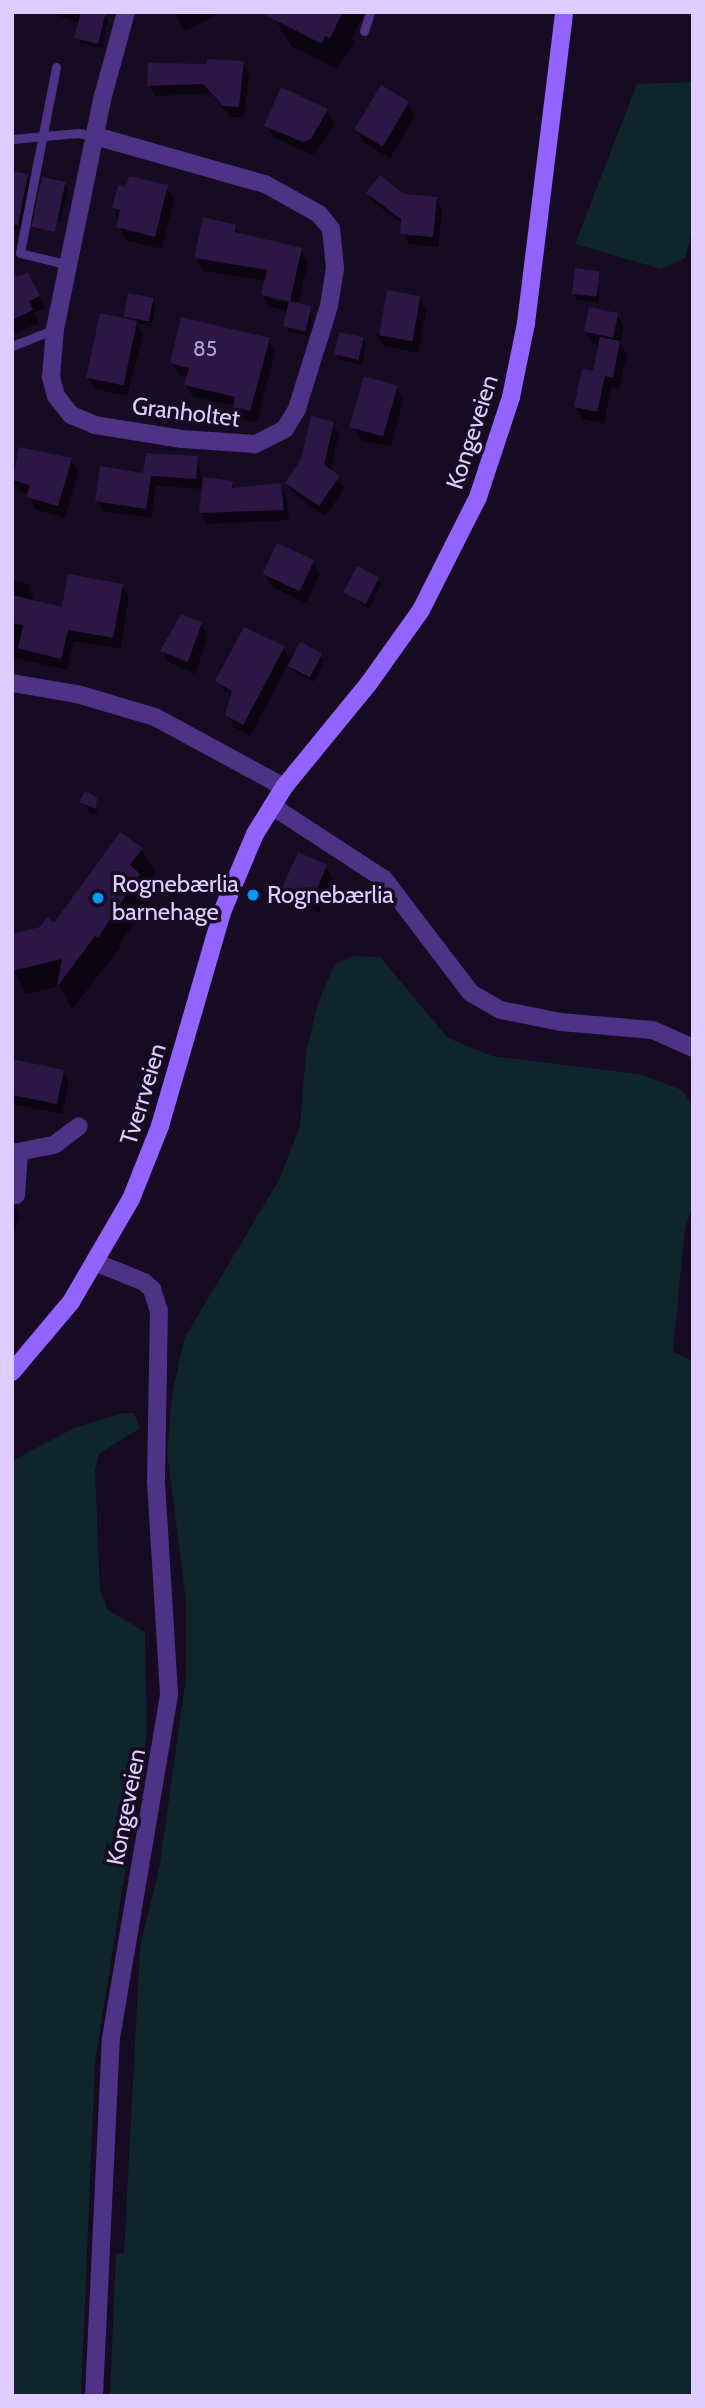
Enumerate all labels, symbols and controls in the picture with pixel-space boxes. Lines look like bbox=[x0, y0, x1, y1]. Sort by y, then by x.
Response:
house number: 85 bbox=[193, 336, 217, 362]
street label: Kongeveien bbox=[440, 371, 504, 493]
street label: Granholtet bbox=[130, 391, 242, 433]
place label: Rognebærlia barnehage bbox=[112, 870, 239, 926]
place label: Rognebærlia bbox=[267, 881, 394, 909]
marker: Rognebærlia bbox=[245, 887, 261, 903]
marker: Rognebærlia barnehage bbox=[90, 890, 106, 906]
street label: Tverrveien bbox=[114, 1040, 172, 1148]
street label: Kongeveien bbox=[101, 1746, 151, 1868]

